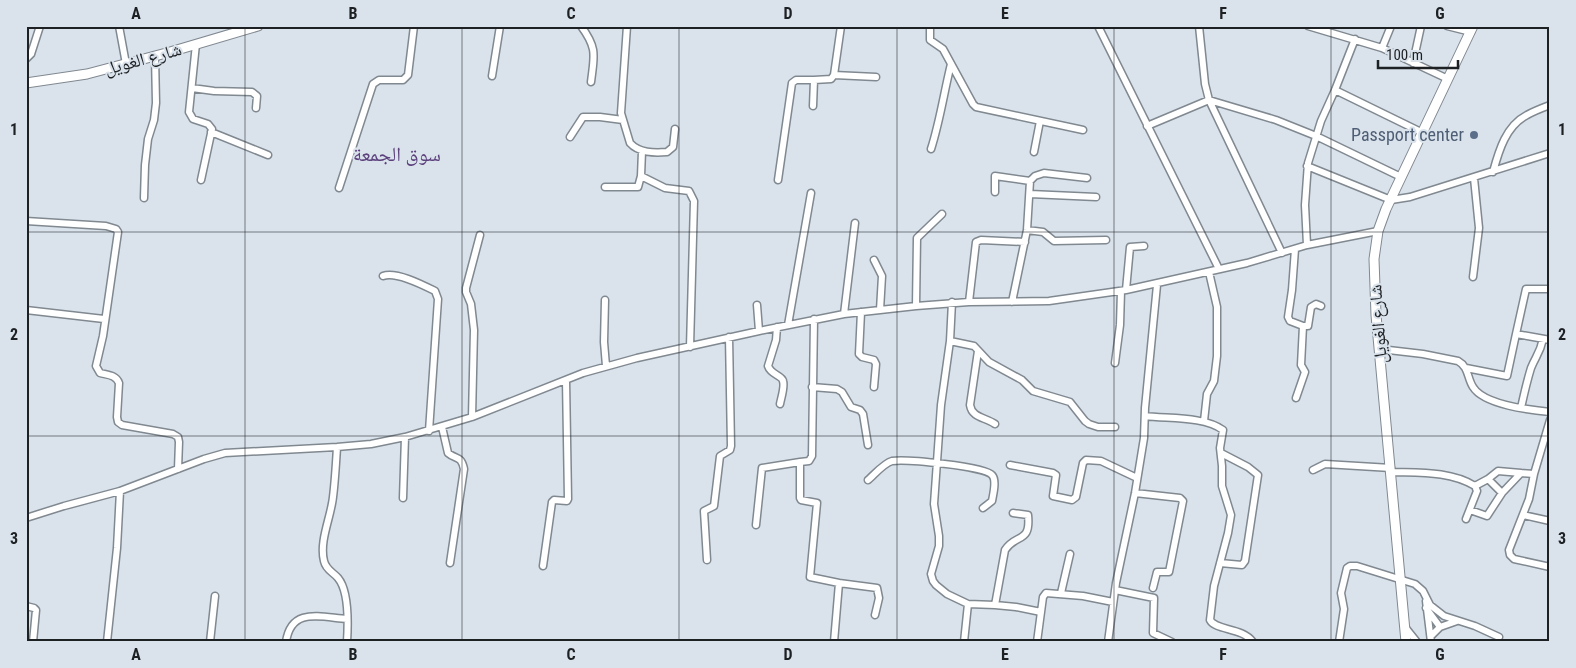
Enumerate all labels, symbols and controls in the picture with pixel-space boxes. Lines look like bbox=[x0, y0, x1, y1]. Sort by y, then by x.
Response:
text: A bbox=[131, 4, 141, 23]
text: B bbox=[349, 4, 358, 23]
text: C bbox=[566, 4, 576, 23]
text: D bbox=[783, 4, 793, 23]
text: E bbox=[1001, 4, 1009, 23]
text: F bbox=[1219, 4, 1227, 23]
text: G bbox=[1435, 4, 1445, 23]
street label: شارع الغويل bbox=[102, 38, 184, 80]
scale bar bbox=[1378, 38, 1458, 70]
text: 100 m bbox=[1386, 46, 1423, 64]
text: 1 bbox=[10, 120, 18, 139]
text: 1 bbox=[1558, 120, 1566, 139]
place label: Passport center bbox=[1351, 124, 1465, 145]
marker: Passport center bbox=[1468, 129, 1480, 141]
district label: سوق الجمعة bbox=[353, 142, 441, 166]
street label: شارع الغويل bbox=[1364, 284, 1392, 364]
text: 2 bbox=[10, 325, 18, 344]
text: 2 bbox=[1558, 325, 1566, 344]
text: 3 bbox=[10, 529, 18, 548]
text: 3 bbox=[1558, 529, 1566, 548]
text: A bbox=[131, 645, 141, 664]
text: B bbox=[349, 645, 358, 664]
text: C bbox=[566, 645, 576, 664]
text: D bbox=[783, 645, 793, 664]
text: E bbox=[1001, 645, 1009, 664]
text: F bbox=[1219, 645, 1227, 664]
text: G bbox=[1435, 645, 1445, 664]

